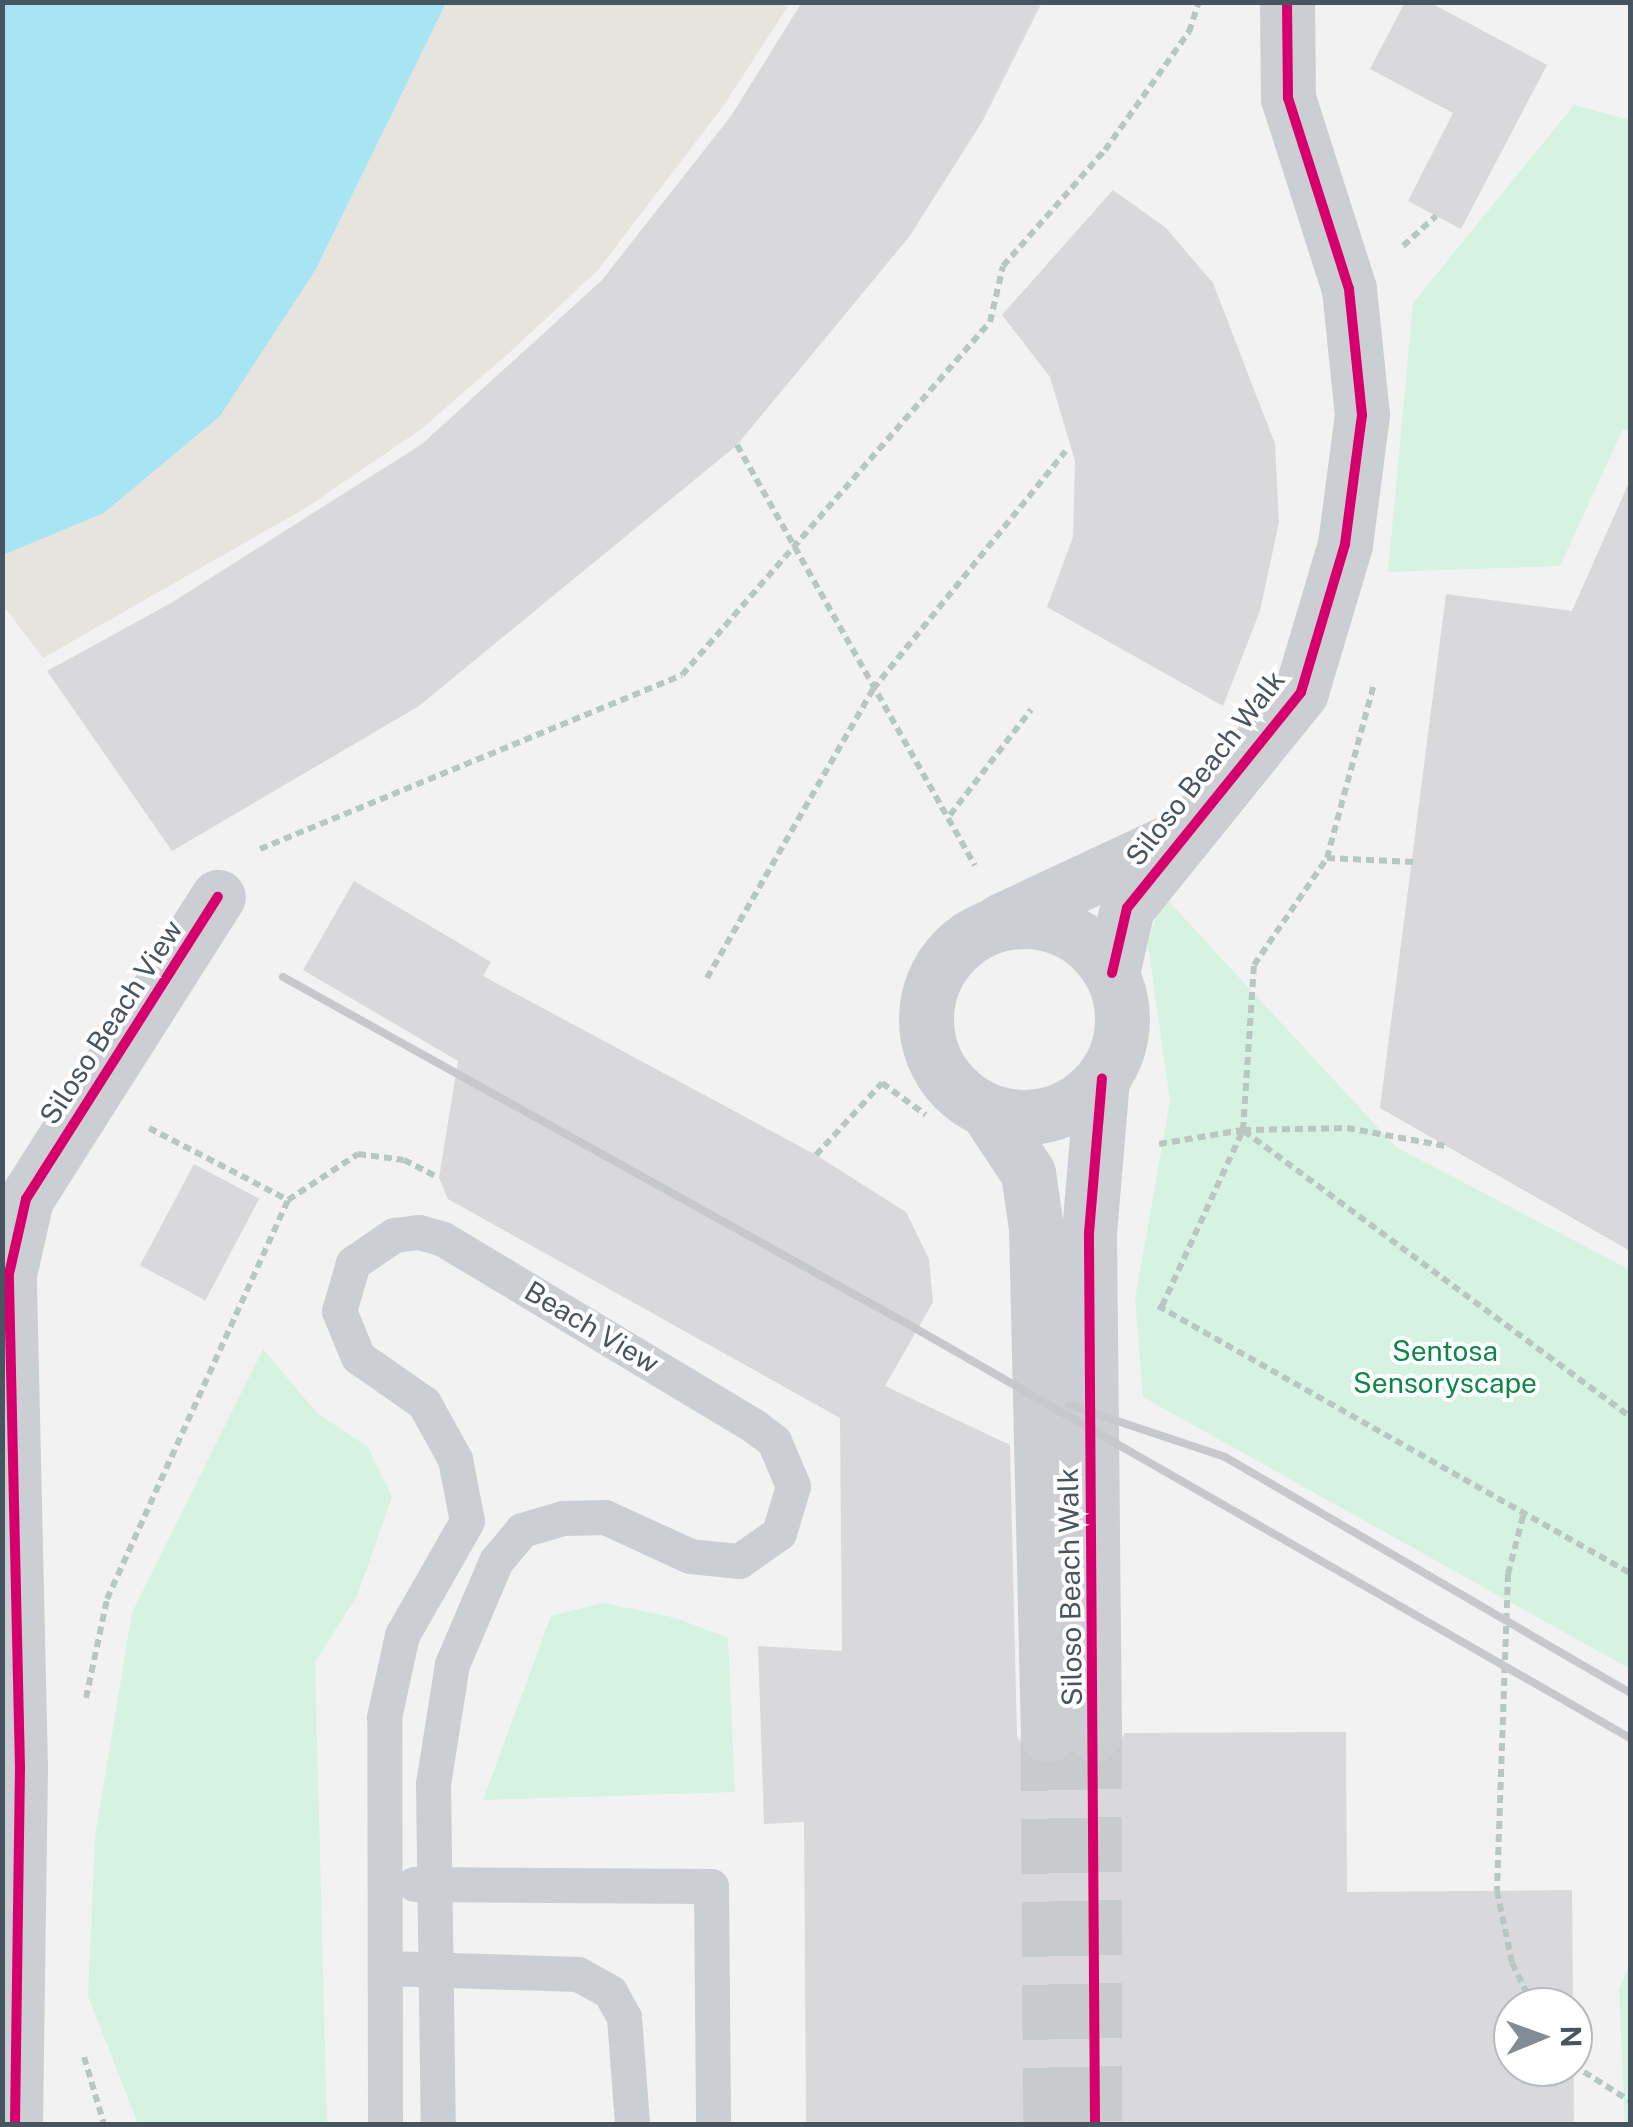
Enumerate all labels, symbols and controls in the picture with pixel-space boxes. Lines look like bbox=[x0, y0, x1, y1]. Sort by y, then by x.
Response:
street label: Siloso Beach Walk bbox=[1118, 663, 1292, 873]
street label: Siloso Beach View bbox=[32, 913, 190, 1131]
street label: Beach View bbox=[519, 1274, 665, 1380]
park label: Sentosa Sensoryscape bbox=[1353, 1334, 1537, 1400]
street label: Siloso Beach Walk bbox=[1051, 1467, 1089, 1707]
north arrow bbox=[1493, 1987, 1593, 2087]
text: N bbox=[1555, 2025, 1588, 2048]

